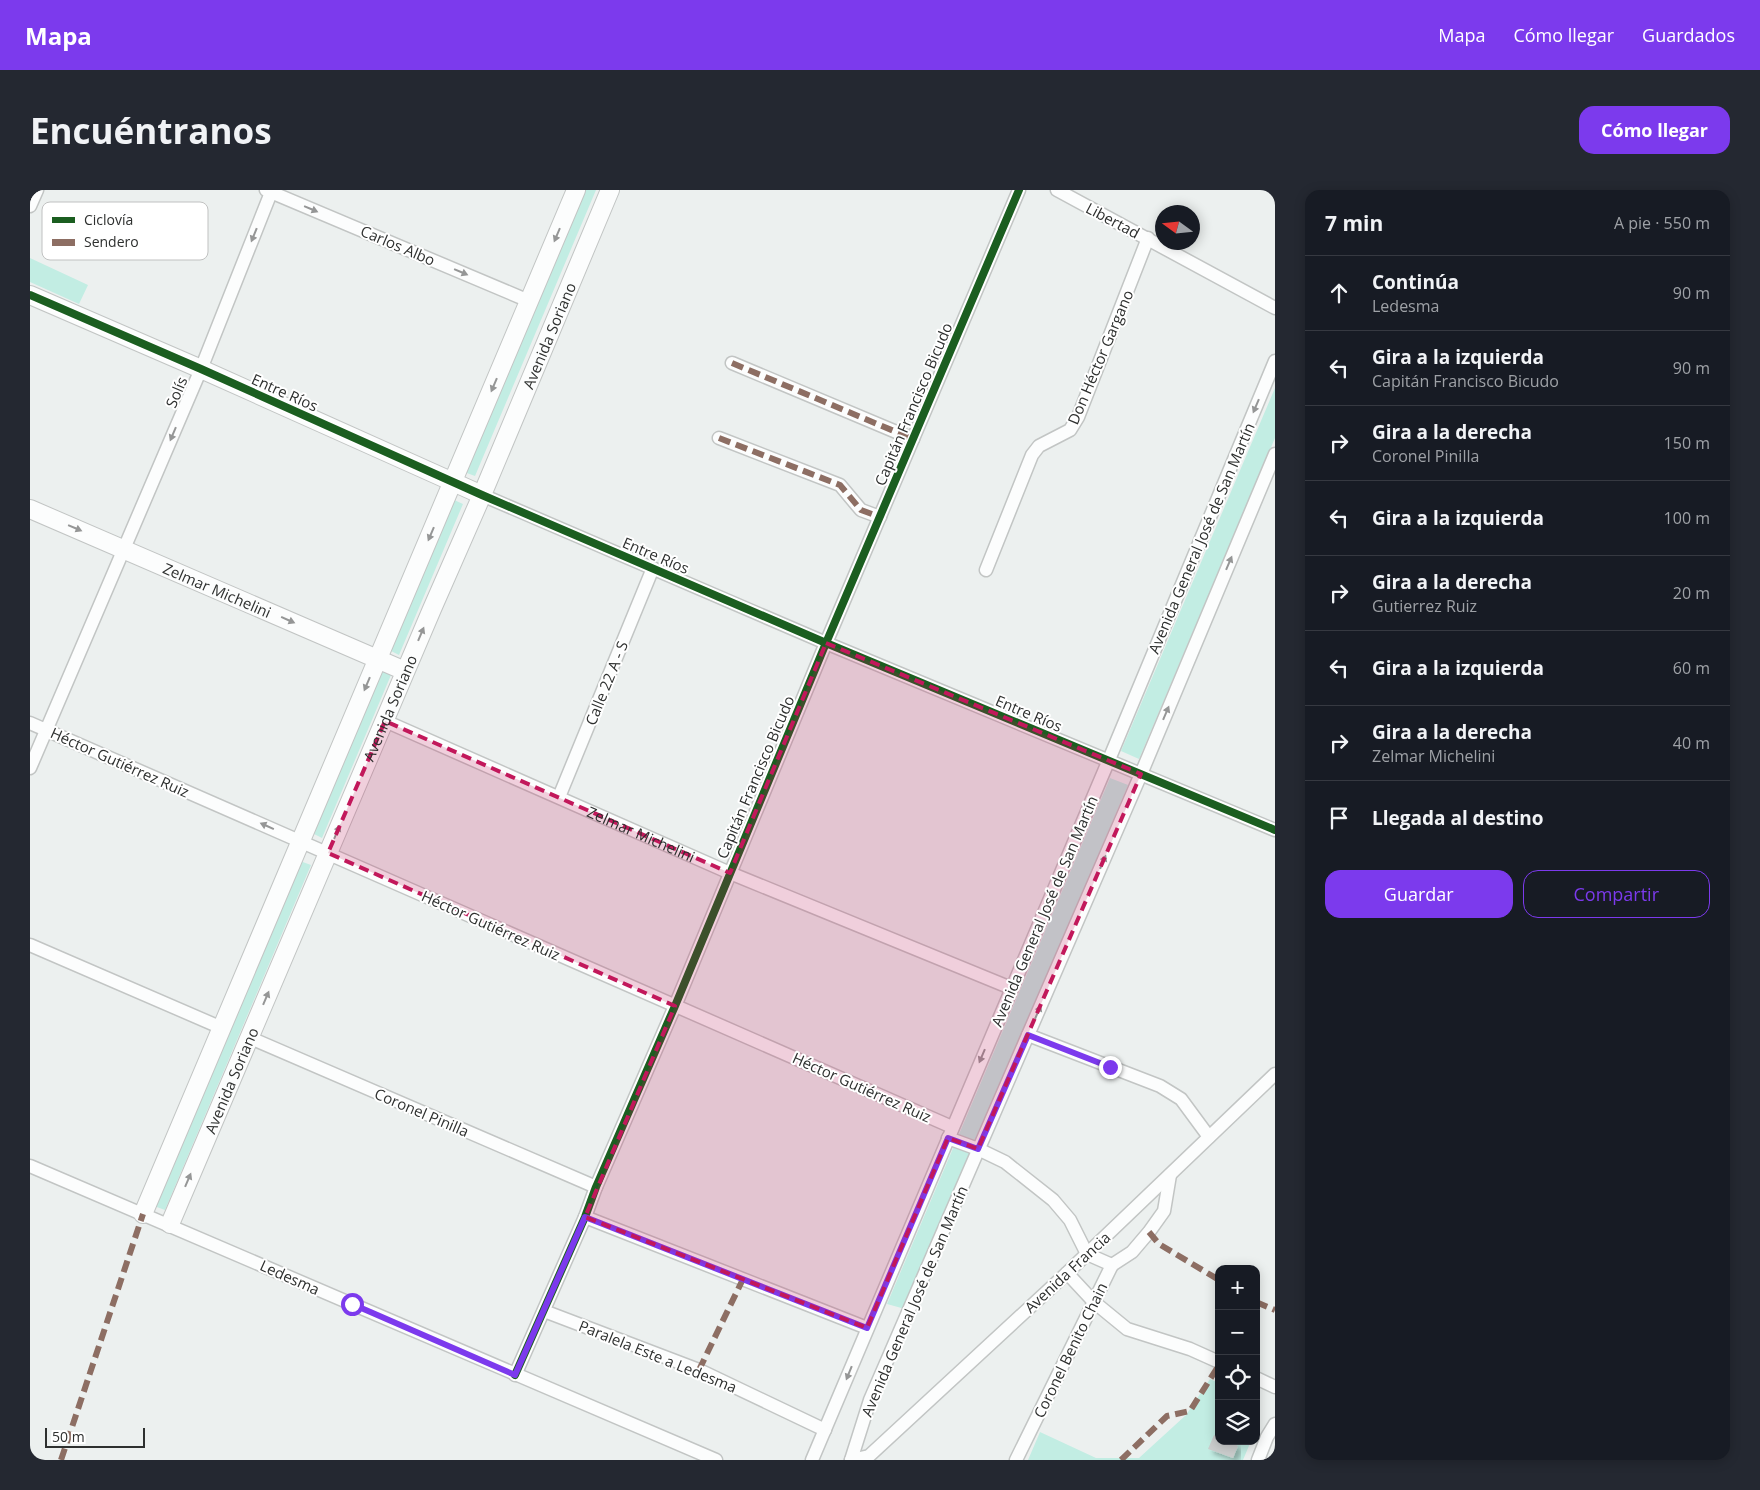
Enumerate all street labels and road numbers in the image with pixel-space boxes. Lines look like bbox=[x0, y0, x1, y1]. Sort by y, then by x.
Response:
street label: Libertad bbox=[1083, 198, 1143, 242]
street label: Carlos Albo bbox=[358, 220, 438, 270]
street label: Avenida Soriano bbox=[518, 279, 580, 392]
street label: Don Héctor Gargano bbox=[1063, 287, 1137, 427]
street label: Capitán Francisco Bicudo bbox=[870, 319, 956, 489]
street label: Entre Ríos bbox=[249, 369, 321, 415]
street label: Solís bbox=[161, 373, 191, 411]
street label: Avenida General José de San Martín bbox=[1143, 420, 1259, 656]
street label: Entre Ríos bbox=[620, 532, 692, 578]
street label: Zelmar Michelini bbox=[160, 558, 274, 622]
street label: Calle 22 A - S bbox=[580, 638, 632, 728]
street label: Avenida Soriano bbox=[358, 652, 421, 764]
street label: Entre Ríos bbox=[993, 690, 1065, 736]
street label: Capitán Francisco Bicudo bbox=[712, 692, 798, 862]
street label: Héctor Gutiérrez Ruiz bbox=[48, 722, 192, 802]
street label: Avenida General José de San Martín bbox=[986, 793, 1102, 1029]
street label: Zelmar Michelini bbox=[584, 801, 698, 866]
street label: Héctor Gutiérrez Ruiz bbox=[419, 885, 563, 965]
street label: Avenida Soriano bbox=[200, 1024, 263, 1137]
street label: Héctor Gutiérrez Ruiz bbox=[790, 1047, 934, 1127]
street label: Coronel Pinilla bbox=[372, 1083, 472, 1141]
street label: Avenida General José de San Martín bbox=[856, 1183, 972, 1419]
street label: Avenida Francia bbox=[1020, 1227, 1114, 1317]
street label: Ledesma bbox=[257, 1255, 323, 1299]
street label: Coronel Benito Chain bbox=[1029, 1279, 1111, 1421]
street label: Paralela Este a Ledesma bbox=[576, 1315, 740, 1397]

